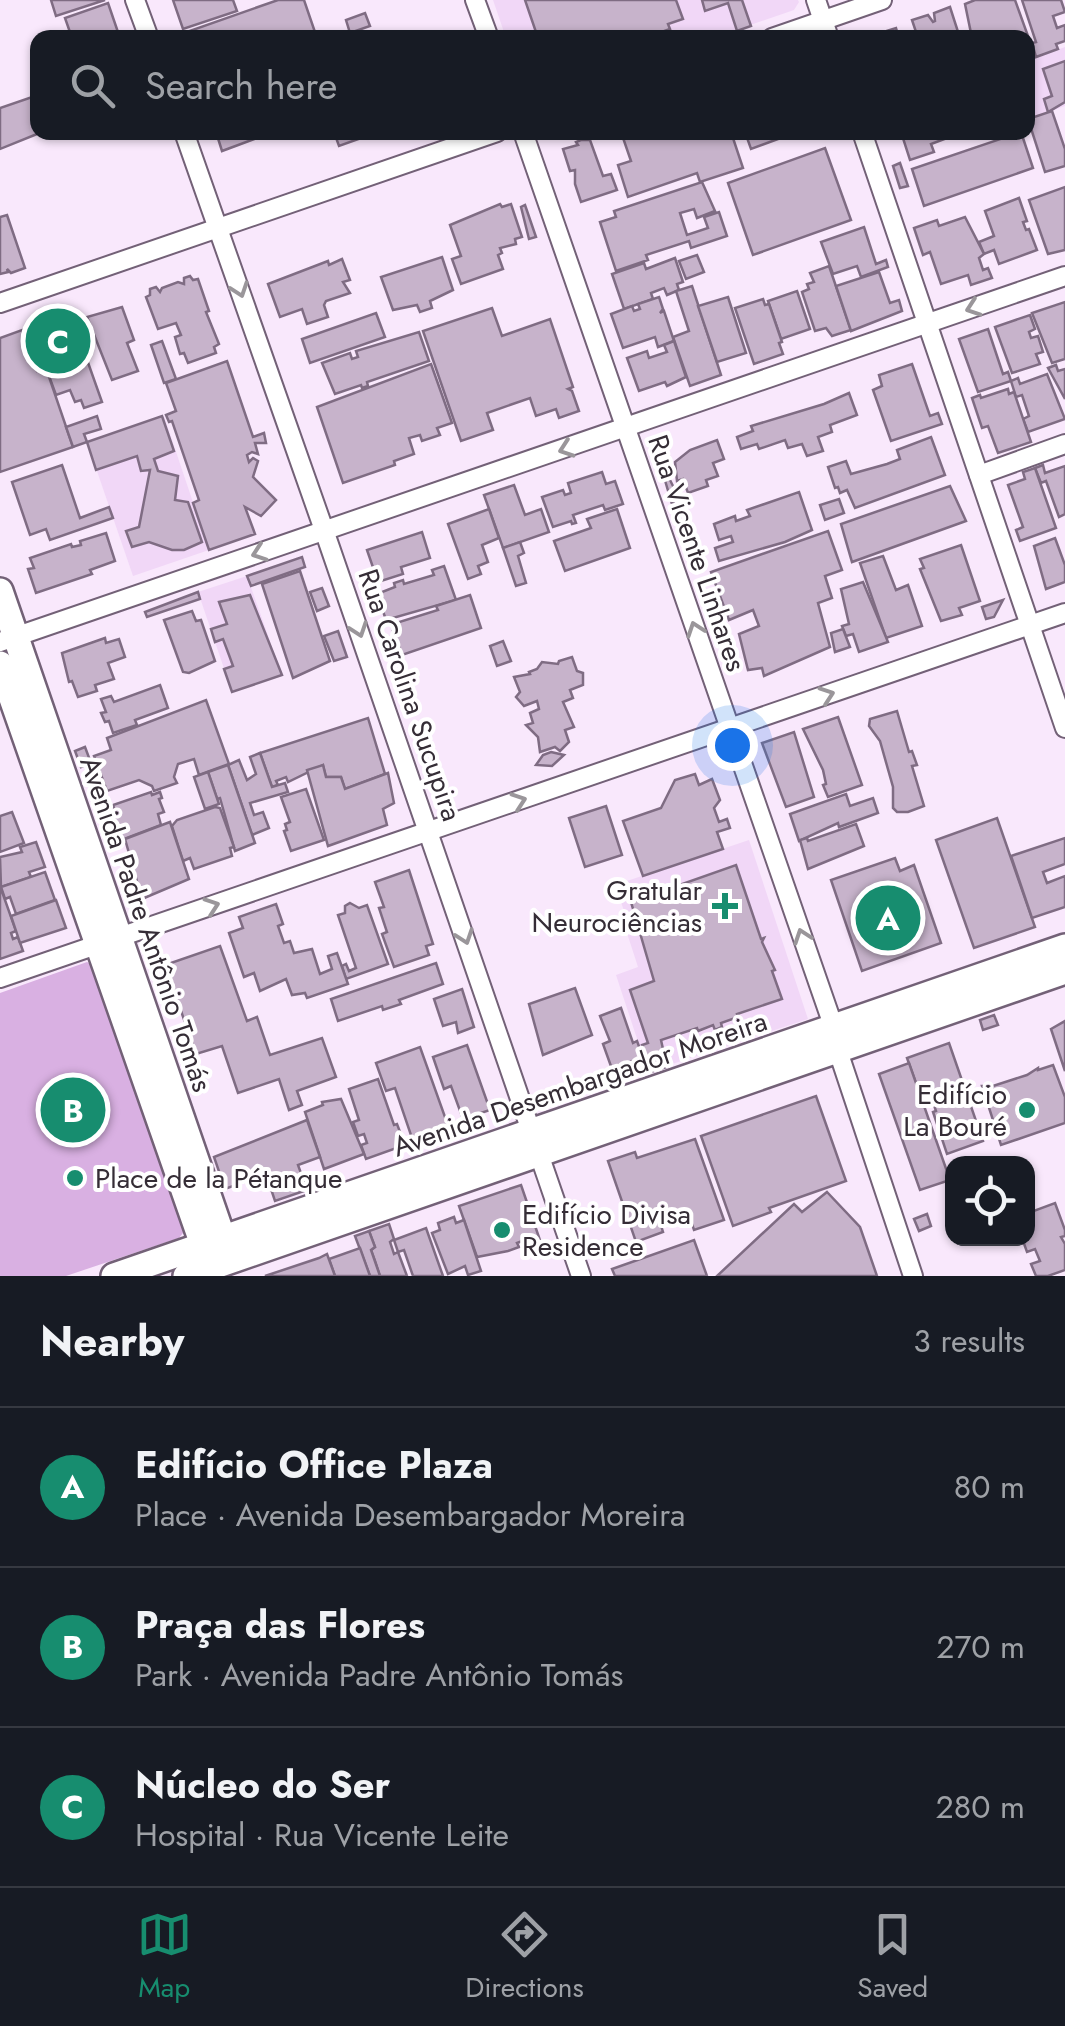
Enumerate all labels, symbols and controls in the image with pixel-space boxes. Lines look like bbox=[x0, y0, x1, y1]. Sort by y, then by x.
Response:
search box bbox=[30, 30, 1035, 140]
icon: search bbox=[65, 58, 120, 113]
text: Search here bbox=[145, 58, 337, 113]
one-way arrow bbox=[229, 281, 249, 298]
one-way arrow bbox=[965, 297, 982, 317]
pin: C bbox=[26, 304, 90, 378]
street label: Rua Vicente Linhares bbox=[637, 429, 757, 677]
one-way arrow bbox=[559, 437, 576, 457]
one-way arrow bbox=[251, 541, 268, 562]
street label: Rua Carolina Sucupira bbox=[348, 563, 472, 827]
one-way arrow bbox=[347, 620, 368, 638]
one-way arrow bbox=[686, 622, 707, 639]
one-way arrow bbox=[817, 687, 834, 707]
your location bbox=[707, 720, 758, 771]
street label: Avenida Padre Antônio Tomás bbox=[69, 751, 223, 1097]
one-way arrow bbox=[510, 792, 527, 812]
place label: Gratular Neurociências bbox=[532, 870, 702, 943]
pin: A bbox=[856, 880, 920, 956]
marker: Gratular Neurociências bbox=[712, 893, 738, 919]
one-way arrow bbox=[202, 897, 219, 918]
one-way arrow bbox=[453, 928, 473, 945]
one-way arrow bbox=[793, 929, 814, 946]
street label: Avenida Desembargador Moreira bbox=[387, 1001, 773, 1167]
pin: B bbox=[40, 1072, 106, 1148]
place label: Edifício La Bouré bbox=[903, 1074, 1007, 1147]
marker: Edifício La Bouré bbox=[1016, 1099, 1038, 1121]
map controls bbox=[945, 1156, 1035, 1246]
button: locate bbox=[945, 1156, 1035, 1246]
place label: Place de la Pétanque bbox=[95, 1158, 342, 1199]
marker: Place de la Pétanque bbox=[64, 1167, 86, 1189]
place label: Edifício Divisa Residence bbox=[522, 1194, 691, 1267]
marker: Edifício Divisa Residence bbox=[491, 1219, 513, 1241]
text: Nearby bbox=[40, 1311, 184, 1372]
text: 3 results bbox=[913, 1318, 1025, 1364]
text: Edifício Office Plaza bbox=[135, 1437, 493, 1492]
text: A bbox=[61, 1464, 84, 1510]
text: 80 m bbox=[954, 1464, 1025, 1510]
text: Place · Avenida Desembargador Moreira bbox=[135, 1492, 686, 1538]
text: Praça das Flores bbox=[135, 1597, 425, 1652]
text: B bbox=[62, 1624, 83, 1670]
text: 270 m bbox=[936, 1624, 1025, 1670]
text: Park · Avenida Padre Antônio Tomás bbox=[135, 1652, 623, 1698]
text: Núcleo do Ser bbox=[135, 1757, 390, 1812]
text: C bbox=[61, 1784, 84, 1830]
text: 280 m bbox=[936, 1784, 1025, 1830]
text: Hospital · Rua Vicente Leite bbox=[135, 1812, 509, 1858]
tab: Map bbox=[137, 1907, 192, 2008]
tab: Directions bbox=[465, 1907, 584, 2008]
tab: Saved bbox=[857, 1907, 928, 2008]

